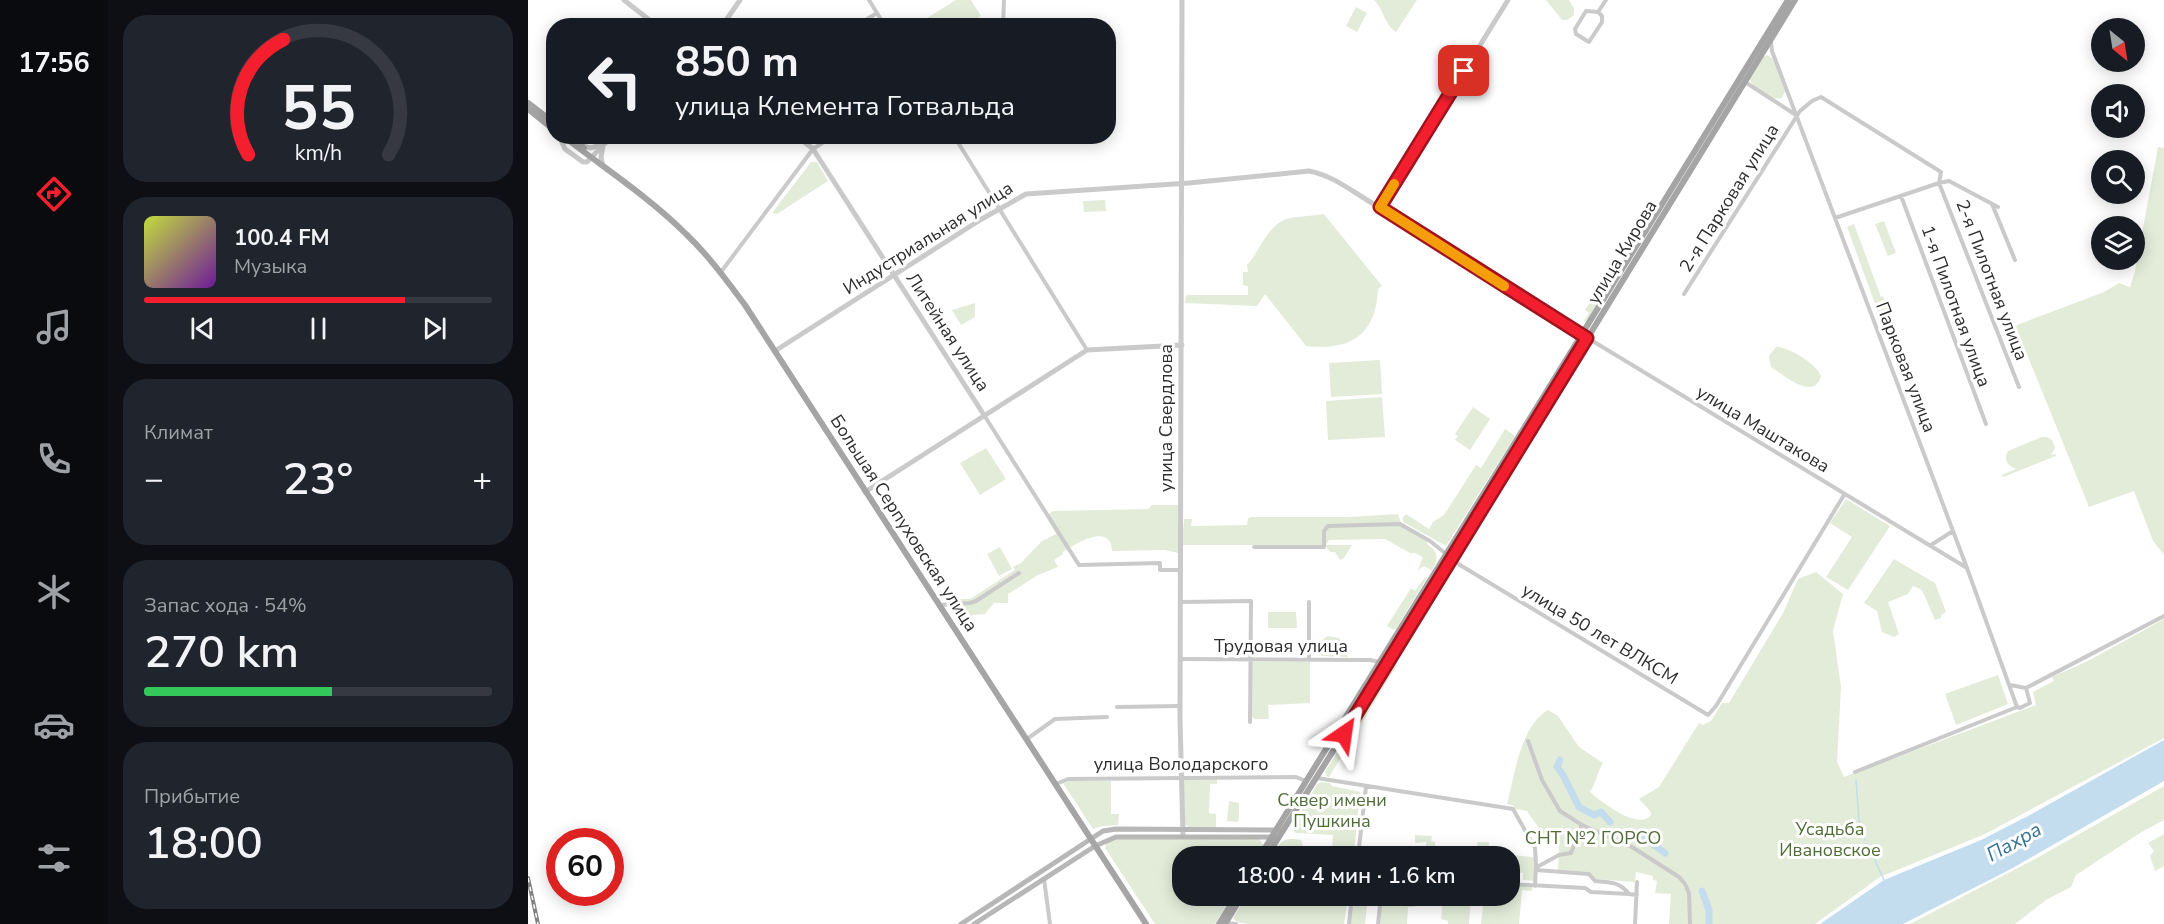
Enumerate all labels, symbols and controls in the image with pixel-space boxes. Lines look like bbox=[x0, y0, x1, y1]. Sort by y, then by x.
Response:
north arrow bbox=[2091, 18, 2145, 72]
map controls bbox=[2091, 18, 2145, 270]
text: 850 m bbox=[675, 34, 799, 91]
icon: left bbox=[576, 42, 654, 120]
text: 17:56 bbox=[18, 45, 90, 82]
pin bbox=[1438, 45, 1489, 96]
icon: arrive bbox=[1447, 54, 1480, 87]
text: 55 bbox=[281, 67, 355, 152]
button: sound bbox=[2091, 84, 2145, 138]
text: улица Клемента Готвальда bbox=[675, 88, 1015, 125]
street label: 2-я Парковая улица bbox=[1674, 119, 1784, 277]
text: km/h bbox=[294, 139, 342, 169]
button: search bbox=[2091, 150, 2145, 204]
icon: directions bbox=[33, 173, 75, 215]
street label: Индустриальная улица bbox=[839, 176, 1017, 300]
street label: улица Кирова bbox=[1582, 196, 1662, 308]
street label: 2-я Пилотная улица bbox=[1950, 196, 2034, 364]
button: layers bbox=[2091, 216, 2145, 270]
street label: 1-я Пилотная улица bbox=[1916, 222, 1996, 390]
text: 100.4 FM bbox=[234, 223, 330, 253]
text: Музыка bbox=[234, 253, 307, 280]
street label: Литейная улица bbox=[901, 268, 995, 396]
street label: Парковая улица bbox=[1870, 298, 1942, 436]
icon: music bbox=[33, 306, 75, 348]
icon: previous bbox=[186, 312, 219, 345]
icon: pause bbox=[302, 312, 335, 345]
icon: next bbox=[418, 312, 451, 345]
street label: улица Свердлова bbox=[1154, 344, 1178, 492]
street label: улица Маштакова bbox=[1692, 380, 1834, 478]
street label: Большая Серпуховская улица bbox=[825, 410, 983, 636]
text: Климат bbox=[144, 419, 213, 446]
icon: phone bbox=[33, 438, 75, 480]
text: 23° bbox=[283, 449, 353, 510]
text: − bbox=[144, 457, 164, 502]
text: + bbox=[472, 457, 492, 502]
icon: climate bbox=[33, 571, 75, 613]
street label: улица 50 лет ВЛКСМ bbox=[1518, 578, 1682, 690]
text: Запас хода · 54% bbox=[144, 592, 307, 619]
text: 270 km bbox=[144, 622, 299, 683]
street label: Трудовая улица bbox=[1214, 634, 1348, 658]
position arrow bbox=[1312, 702, 1376, 766]
icon: car bbox=[33, 704, 75, 746]
street label: улица Володарского bbox=[1094, 752, 1268, 776]
text: Прибытие bbox=[144, 783, 240, 810]
park label: Сквер имени Пушкина bbox=[1277, 788, 1387, 833]
text: 18:00 bbox=[144, 813, 263, 874]
water label: Пахра bbox=[1982, 816, 2046, 868]
park label: Усадьба Ивановское bbox=[1779, 817, 1881, 862]
park label: СНТ №2 ГОРСО bbox=[1525, 826, 1661, 850]
speed limit sign: 60 bbox=[546, 828, 624, 906]
icon: filters bbox=[33, 837, 75, 879]
text: 18:00 · 4 мин · 1.6 km bbox=[1236, 861, 1456, 891]

